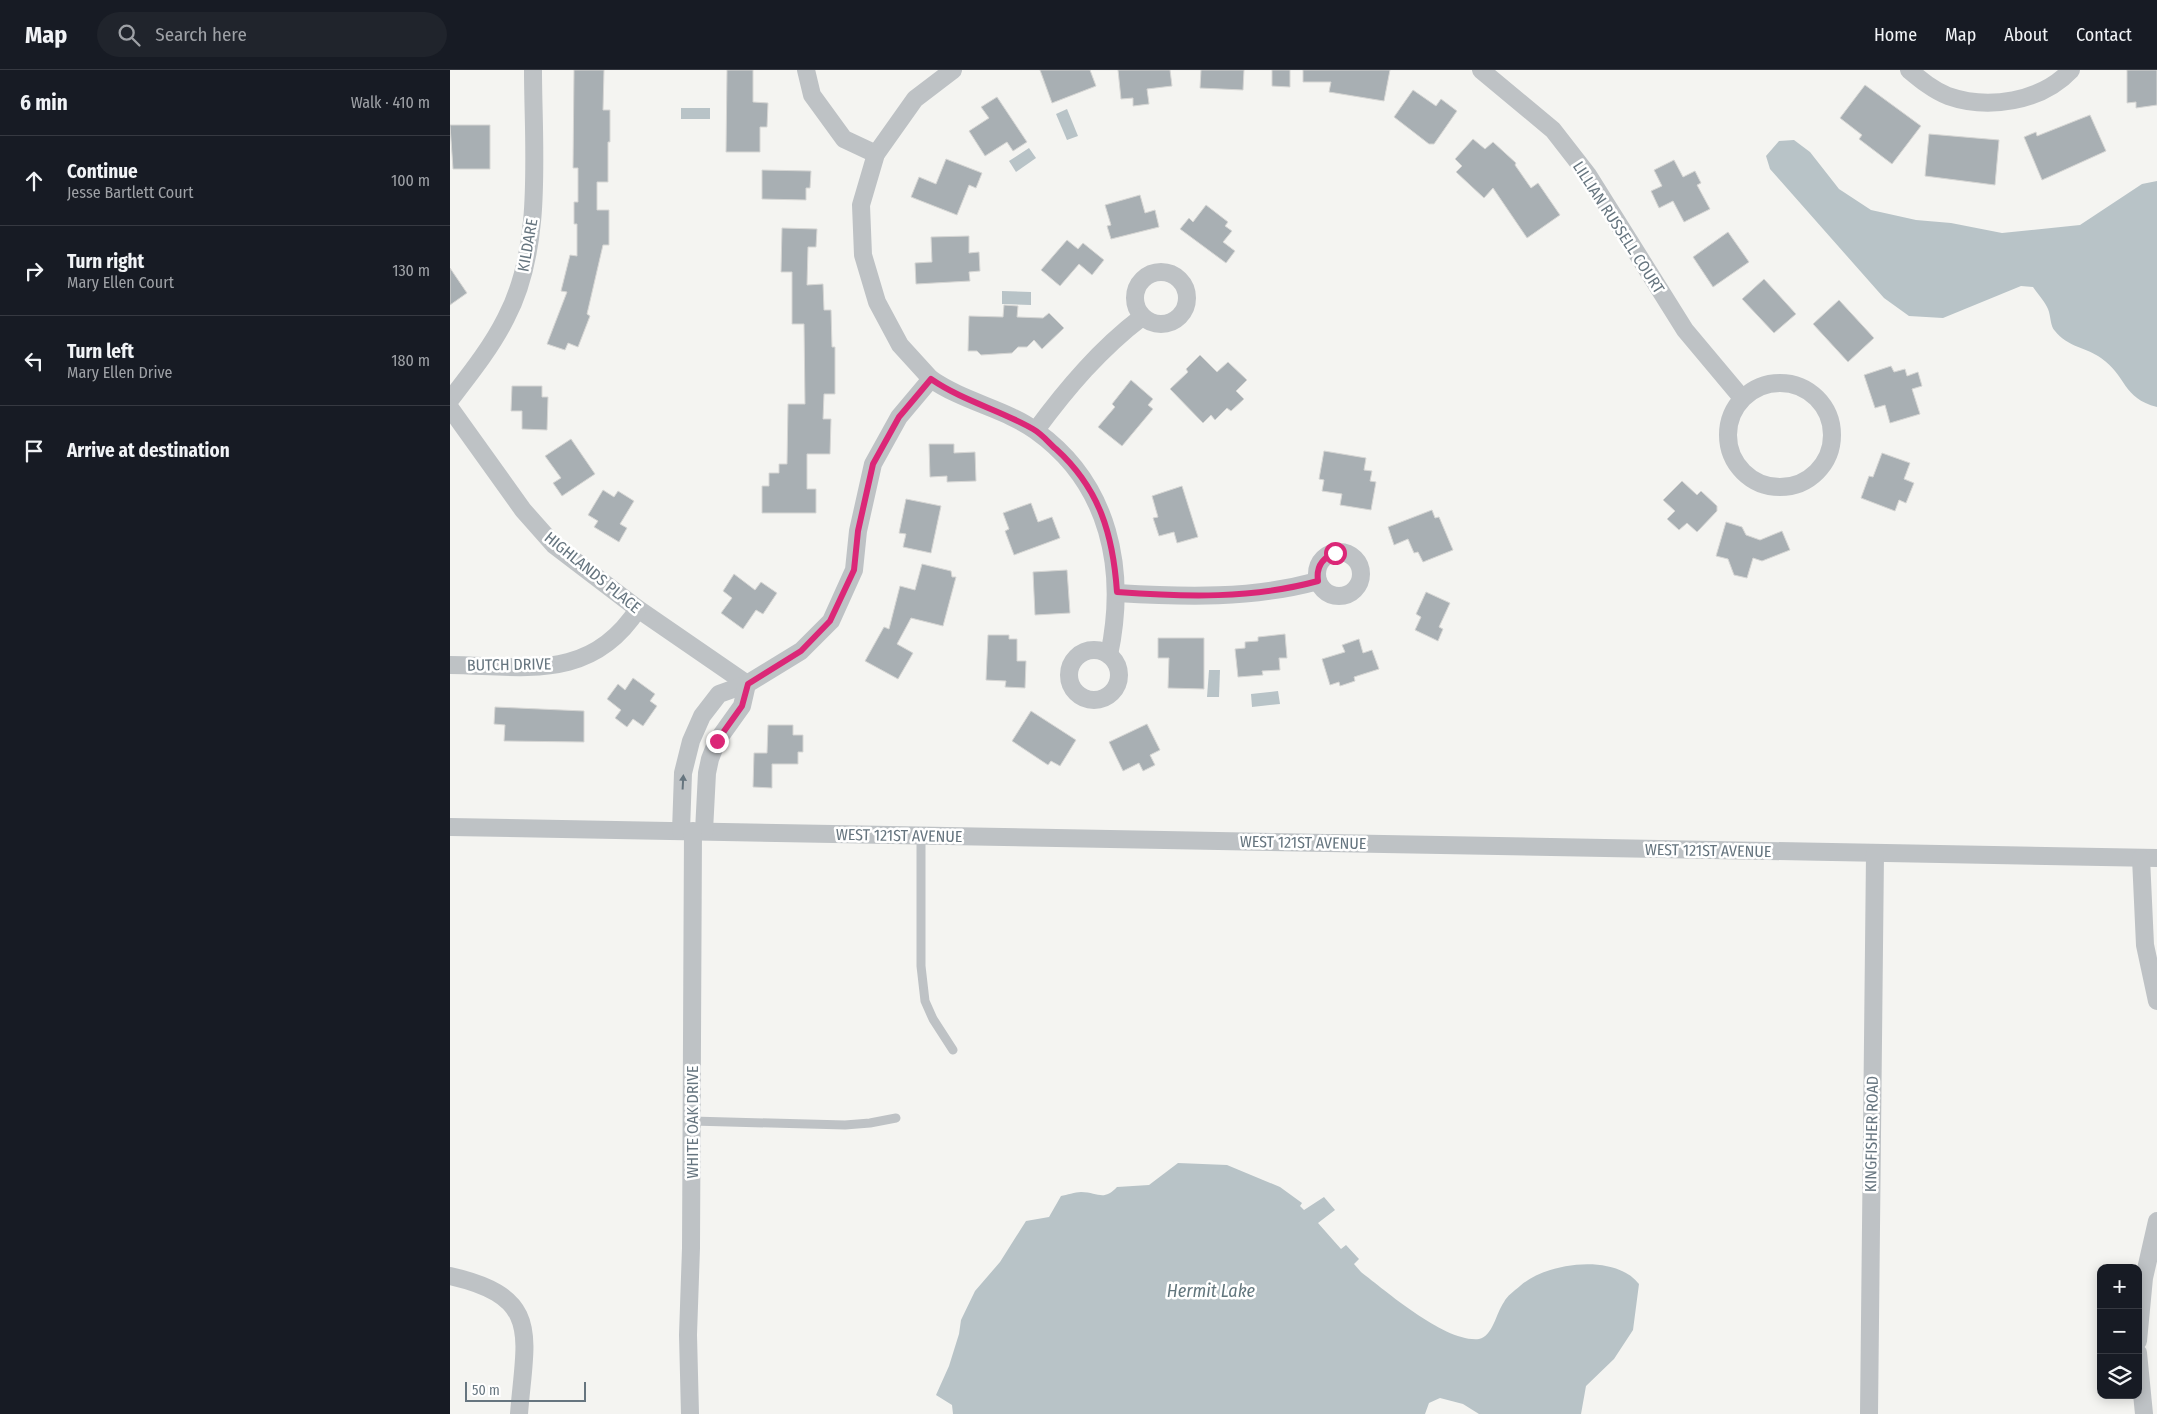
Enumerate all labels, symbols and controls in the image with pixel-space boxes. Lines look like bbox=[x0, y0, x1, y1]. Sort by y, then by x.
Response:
search box bbox=[97, 12, 447, 57]
text: Map bbox=[25, 21, 67, 49]
icon: search bbox=[115, 21, 143, 49]
text: Search here bbox=[155, 23, 247, 46]
text: Home bbox=[1874, 24, 1917, 46]
text: Map bbox=[1945, 24, 1976, 46]
text: About bbox=[2004, 24, 2048, 46]
text: Contact bbox=[2076, 24, 2132, 46]
text: 6 min bbox=[20, 90, 68, 116]
text: Walk · 410 m bbox=[351, 93, 430, 112]
street label: LILLIAN RUSSELL COURT bbox=[1569, 158, 1669, 297]
text: Continue bbox=[67, 160, 138, 183]
icon: ahead bbox=[20, 167, 48, 195]
text: 100 m bbox=[391, 171, 430, 190]
text: Jesse Bartlett Court bbox=[67, 183, 193, 202]
street label: KILDARE bbox=[513, 217, 541, 273]
text: Turn right bbox=[67, 250, 144, 273]
icon: right bbox=[20, 257, 48, 285]
text: 130 m bbox=[392, 261, 430, 280]
text: Mary Ellen Court bbox=[67, 273, 174, 292]
text: Turn left bbox=[67, 340, 134, 363]
icon: left bbox=[20, 347, 48, 375]
text: 180 m bbox=[391, 351, 430, 370]
text: Mary Ellen Drive bbox=[67, 363, 172, 382]
icon: arrive bbox=[20, 437, 48, 465]
text: Arrive at destination bbox=[67, 439, 230, 462]
street label: HIGHLANDS PLACE bbox=[541, 528, 645, 617]
route start bbox=[1324, 542, 1347, 565]
street label: BUTCH DRIVE bbox=[467, 654, 551, 675]
route end bbox=[706, 730, 729, 753]
one-way arrow bbox=[679, 774, 687, 790]
street label: WEST 121ST AVENUE bbox=[836, 825, 962, 846]
street label: WEST 121ST AVENUE bbox=[1240, 832, 1366, 853]
street label: WEST 121ST AVENUE bbox=[1645, 840, 1771, 861]
street label: WHITE OAK DRIVE bbox=[683, 1066, 702, 1178]
street label: KINGFISHER ROAD bbox=[1861, 1076, 1882, 1192]
map controls bbox=[2097, 1264, 2142, 1399]
button: + bbox=[2097, 1264, 2142, 1309]
water label: Hermit Lake bbox=[1167, 1280, 1256, 1302]
button: − bbox=[2097, 1309, 2142, 1354]
button: layers bbox=[2097, 1354, 2142, 1399]
scale bar bbox=[465, 1379, 586, 1402]
text: 50 m bbox=[472, 1382, 500, 1399]

